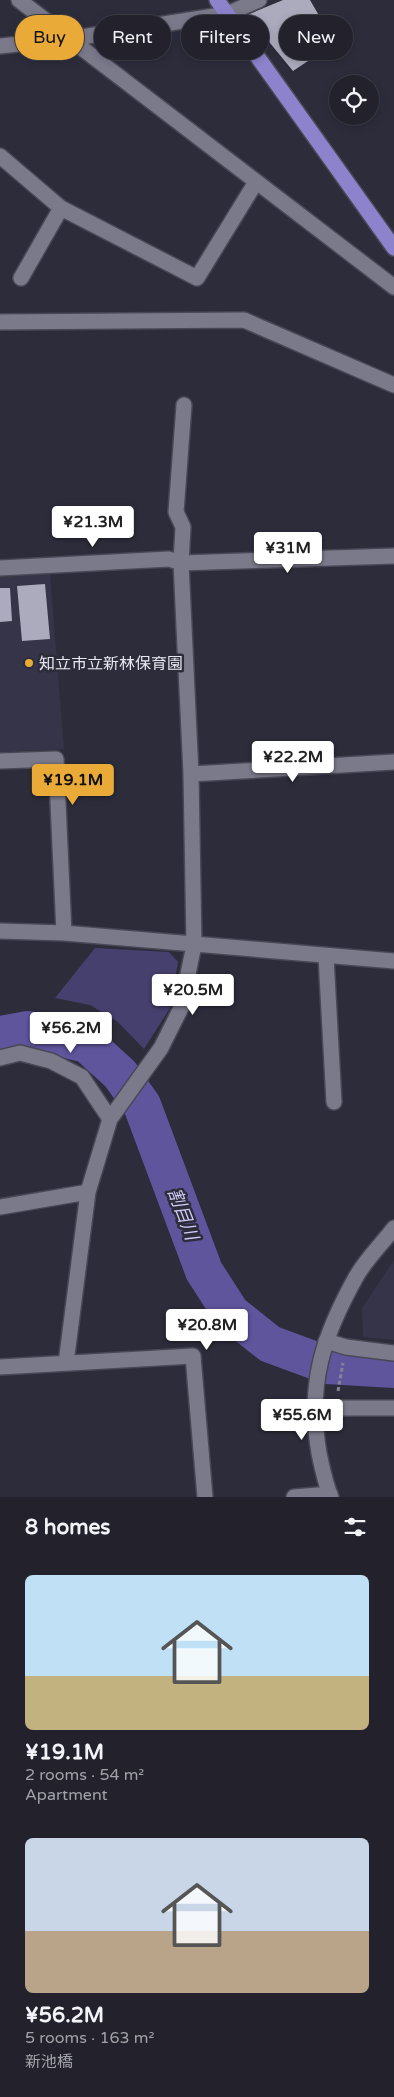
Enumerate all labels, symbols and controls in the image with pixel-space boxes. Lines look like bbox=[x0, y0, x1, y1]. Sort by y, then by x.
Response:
chip: Buy bbox=[15, 15, 84, 60]
chip: Rent bbox=[94, 15, 171, 60]
chip: Filters bbox=[181, 15, 269, 60]
chip: New bbox=[279, 15, 353, 60]
map controls bbox=[329, 75, 379, 125]
button: locate bbox=[329, 75, 379, 125]
pin: ¥21.3M bbox=[52, 506, 134, 548]
text: ¥21.3M bbox=[63, 512, 123, 532]
pin: ¥31M bbox=[258, 532, 318, 574]
text: ¥31M bbox=[265, 538, 311, 558]
place label: 知立市立新林保育園 bbox=[39, 654, 183, 674]
marker: 知立市立新林保育園 bbox=[23, 657, 35, 669]
pin: ¥22.2M bbox=[252, 740, 334, 783]
text: ¥22.2M bbox=[263, 747, 323, 767]
pin: ¥19.1M bbox=[32, 764, 114, 806]
text: ¥19.1M bbox=[43, 770, 103, 790]
pin: ¥20.5M bbox=[152, 974, 234, 1016]
text: ¥20.5M bbox=[163, 980, 223, 1000]
pin: ¥56.2M bbox=[30, 1012, 112, 1054]
text: ¥56.2M bbox=[41, 1018, 101, 1038]
water label: 割目川 bbox=[163, 1185, 204, 1245]
pin: ¥20.8M bbox=[166, 1308, 248, 1351]
text: ¥20.8M bbox=[177, 1315, 237, 1335]
pin: ¥55.6M bbox=[261, 1398, 343, 1441]
text: ¥55.6M bbox=[272, 1405, 332, 1425]
icon: filters bbox=[341, 1513, 369, 1541]
text: 8 homes bbox=[25, 1515, 110, 1540]
icon: home bbox=[152, 1607, 242, 1697]
text: ¥19.1M bbox=[25, 1740, 104, 1765]
text: 2 rooms · 54 m² bbox=[25, 1765, 144, 1785]
text: Apartment bbox=[25, 1785, 108, 1805]
icon: home bbox=[152, 1870, 242, 1960]
text: ¥56.2M bbox=[25, 2003, 104, 2028]
text: 5 rooms · 163 m² bbox=[25, 2028, 154, 2048]
text: 新池橋 bbox=[25, 2052, 73, 2072]

